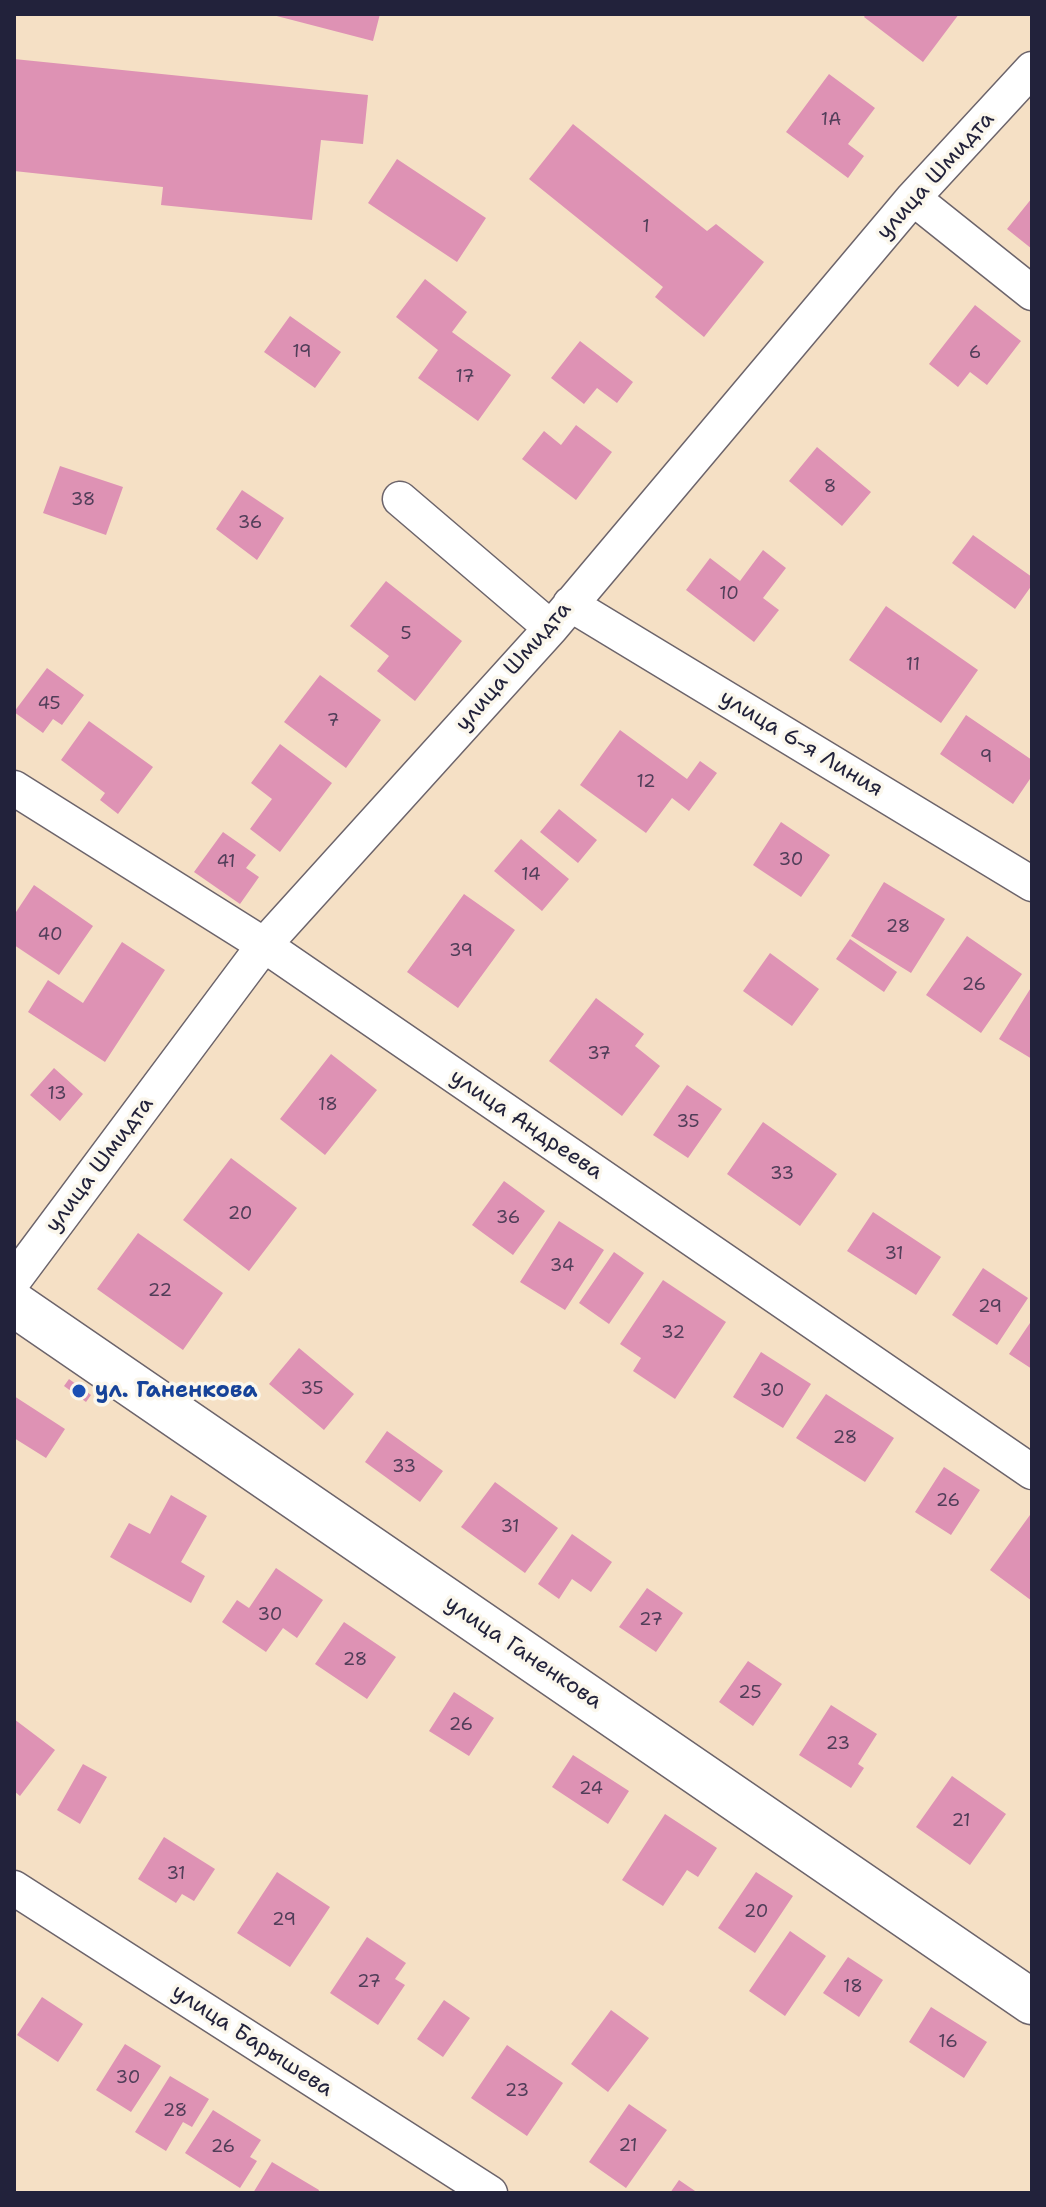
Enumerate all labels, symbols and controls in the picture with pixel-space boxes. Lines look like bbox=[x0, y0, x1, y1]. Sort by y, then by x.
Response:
street label: улица Шмидта bbox=[872, 107, 1000, 245]
house number: 1А bbox=[821, 109, 841, 131]
house number: 1 bbox=[642, 216, 650, 238]
house number: 19 bbox=[292, 341, 312, 363]
house number: 6 bbox=[969, 342, 981, 364]
house number: 17 bbox=[455, 366, 475, 388]
house number: 8 bbox=[824, 476, 836, 498]
house number: 38 bbox=[71, 489, 95, 511]
house number: 36 bbox=[238, 512, 262, 534]
house number: 10 bbox=[719, 583, 739, 605]
street label: улица Шмидта bbox=[451, 597, 577, 737]
house number: 5 bbox=[400, 623, 412, 645]
house number: 11 bbox=[906, 654, 920, 676]
street label: улица 6-я Линия bbox=[715, 685, 887, 803]
house number: 45 bbox=[37, 693, 61, 715]
house number: 7 bbox=[327, 710, 339, 732]
house number: 9 bbox=[980, 746, 992, 768]
house number: 12 bbox=[636, 771, 656, 793]
house number: 30 bbox=[779, 849, 803, 871]
house number: 41 bbox=[216, 851, 236, 873]
house number: 14 bbox=[521, 864, 541, 886]
house number: 28 bbox=[886, 916, 910, 938]
house number: 40 bbox=[37, 924, 63, 946]
house number: 39 bbox=[449, 940, 473, 962]
house number: 26 bbox=[962, 974, 986, 996]
house number: 37 bbox=[587, 1043, 611, 1065]
street label: улица Андреева bbox=[445, 1064, 607, 1186]
house number: 13 bbox=[47, 1083, 67, 1105]
street label: улица Шмидта bbox=[40, 1092, 160, 1238]
house number: 18 bbox=[318, 1094, 338, 1116]
house number: 35 bbox=[676, 1111, 700, 1133]
house number: 33 bbox=[770, 1163, 794, 1185]
house number: 20 bbox=[228, 1203, 252, 1225]
house number: 36 bbox=[496, 1207, 520, 1229]
house number: 31 bbox=[884, 1243, 904, 1265]
house number: 34 bbox=[550, 1255, 574, 1277]
house number: 22 bbox=[148, 1280, 172, 1302]
house number: 29 bbox=[978, 1296, 1002, 1318]
house number: 32 bbox=[661, 1322, 685, 1344]
place label: ул. Ганенкова bbox=[95, 1378, 257, 1404]
house number: 35 bbox=[300, 1378, 324, 1400]
house number: 30 bbox=[760, 1380, 784, 1402]
marker: ул. Ганенкова bbox=[70, 1382, 88, 1400]
house number: 28 bbox=[833, 1427, 857, 1449]
house number: 33 bbox=[392, 1456, 416, 1478]
house number: 26 bbox=[936, 1490, 960, 1512]
house number: 31 bbox=[500, 1516, 520, 1538]
street label: улица Ганенкова bbox=[439, 1591, 607, 1715]
house number: 30 bbox=[258, 1604, 282, 1626]
house number: 27 bbox=[639, 1609, 663, 1631]
house number: 28 bbox=[343, 1649, 367, 1671]
house number: 25 bbox=[738, 1682, 762, 1704]
house number: 26 bbox=[449, 1714, 473, 1736]
house number: 23 bbox=[826, 1733, 850, 1755]
house number: 24 bbox=[579, 1778, 603, 1800]
house number: 21 bbox=[951, 1810, 971, 1832]
house number: 31 bbox=[166, 1863, 186, 1885]
house number: 20 bbox=[744, 1901, 768, 1923]
house number: 29 bbox=[272, 1909, 296, 1931]
house number: 27 bbox=[357, 1971, 381, 1993]
house number: 18 bbox=[843, 1976, 863, 1998]
street label: улица Барышева bbox=[166, 1979, 338, 2103]
house number: 16 bbox=[938, 2031, 958, 2053]
house number: 30 bbox=[116, 2067, 140, 2089]
house number: 23 bbox=[505, 2080, 529, 2102]
house number: 28 bbox=[163, 2100, 187, 2122]
house number: 21 bbox=[618, 2135, 638, 2157]
house number: 26 bbox=[211, 2136, 235, 2158]

